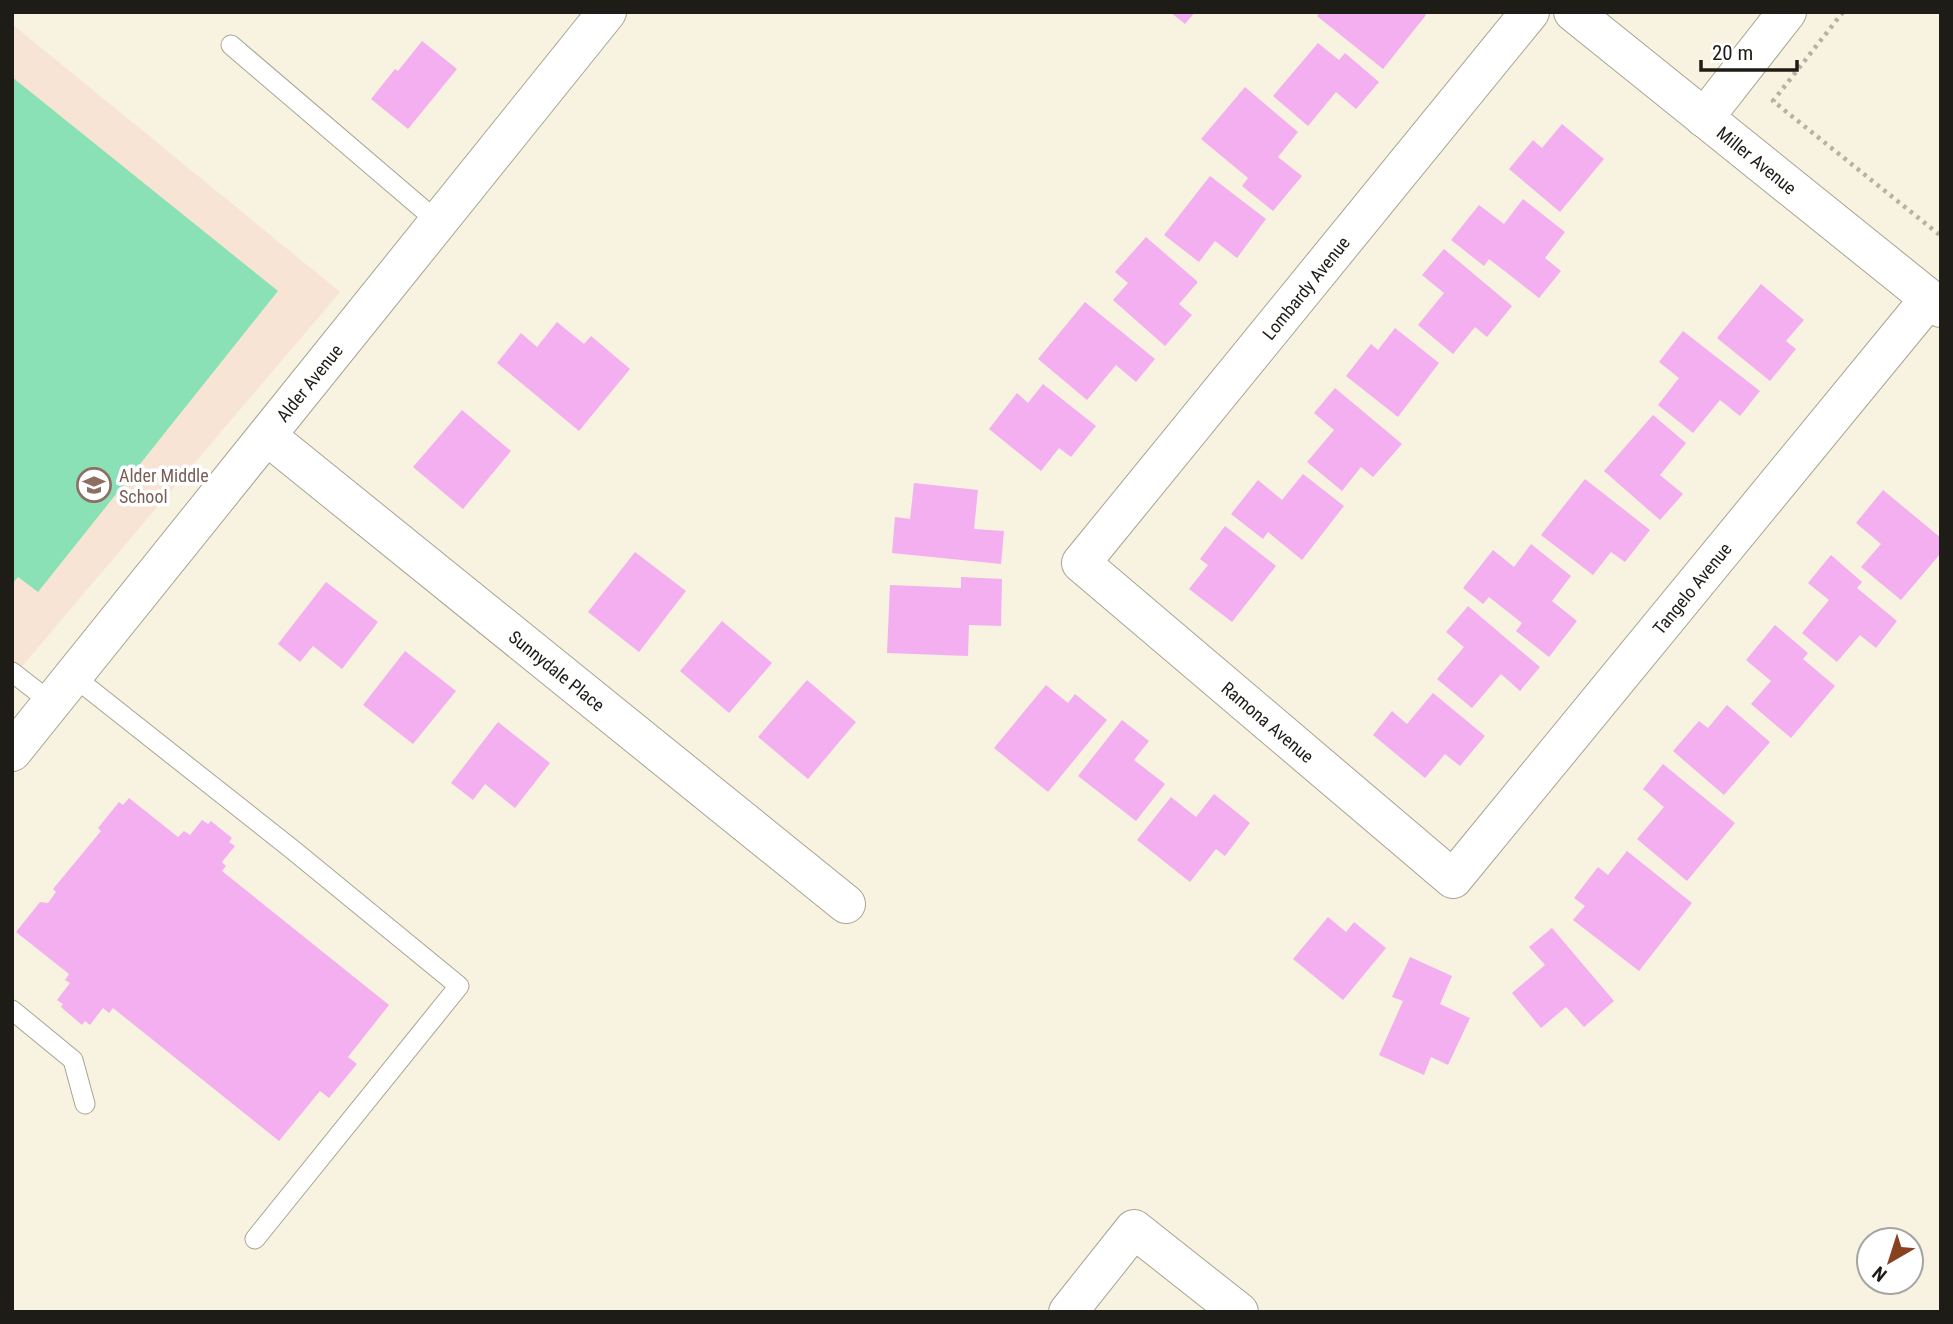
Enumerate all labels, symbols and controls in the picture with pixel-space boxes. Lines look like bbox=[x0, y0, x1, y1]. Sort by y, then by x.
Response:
scale bar bbox=[1701, 28, 1797, 72]
text: 20 m bbox=[1712, 41, 1753, 65]
street label: Miller Avenue bbox=[1713, 122, 1801, 198]
street label: Lombardy Avenue bbox=[1258, 232, 1354, 344]
street label: Alder Avenue bbox=[272, 340, 346, 426]
place label: Alder Middle School bbox=[119, 465, 209, 507]
school or university icon: Alder Middle School bbox=[75, 466, 113, 504]
street label: Tangelo Avenue bbox=[1648, 538, 1735, 638]
street label: Sunnydale Place bbox=[505, 626, 609, 715]
street label: Ramona Avenue bbox=[1218, 677, 1318, 767]
north arrow bbox=[1855, 1226, 1925, 1296]
text: N bbox=[1868, 1261, 1891, 1286]

